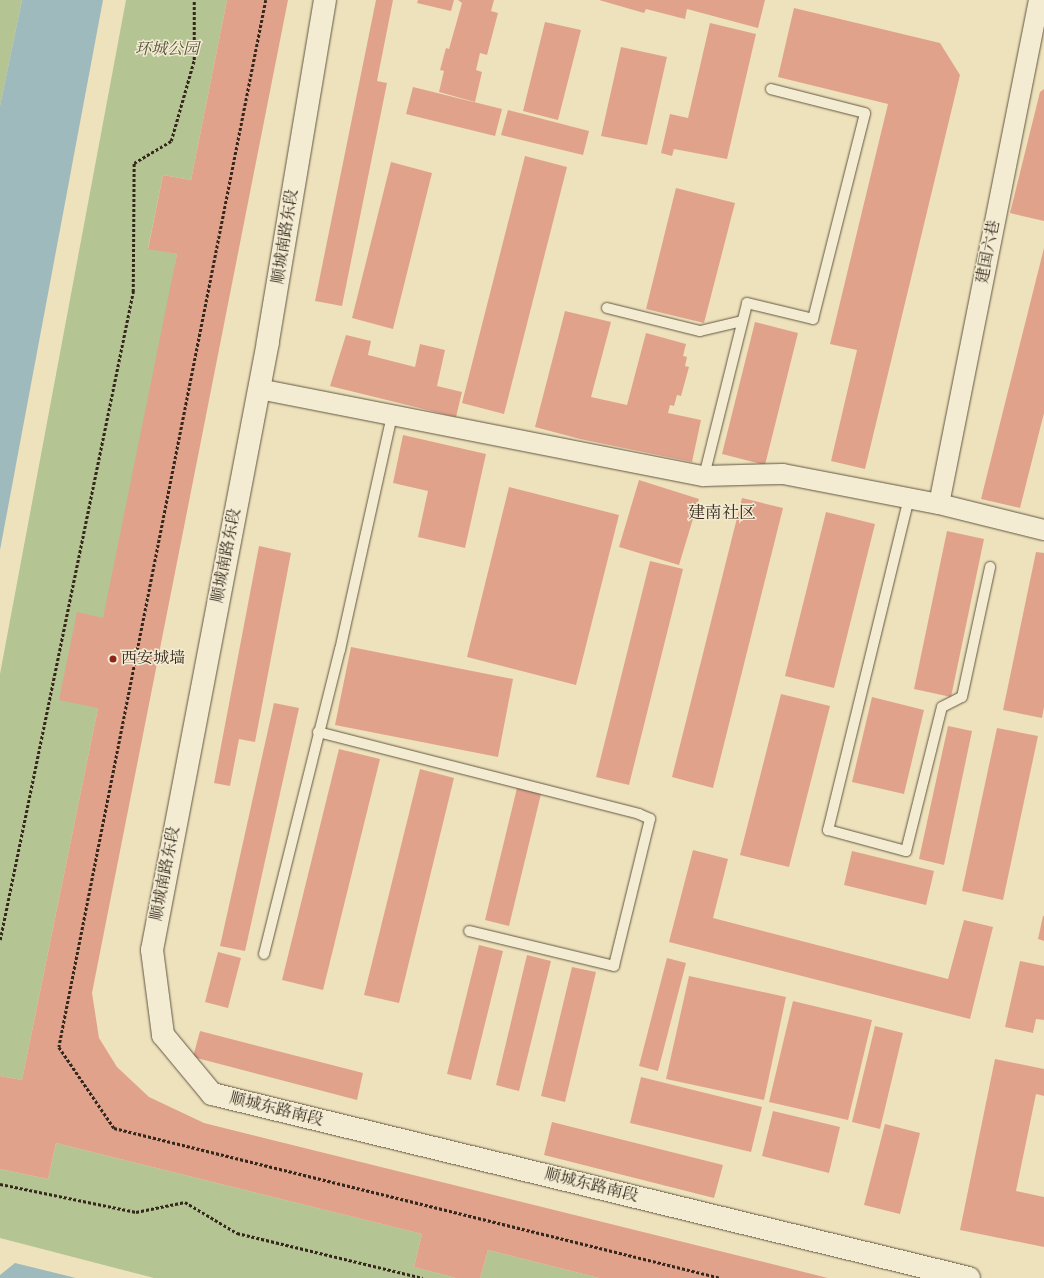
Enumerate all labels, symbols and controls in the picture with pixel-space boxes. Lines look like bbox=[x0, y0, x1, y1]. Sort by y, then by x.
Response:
park label: 环城公园 bbox=[135, 40, 199, 60]
street label: 顺城南路东段 bbox=[269, 188, 303, 286]
street label: 建国六巷 bbox=[973, 219, 1005, 285]
district label: 建南社区 bbox=[688, 504, 756, 524]
street label: 顺城南路东段 bbox=[208, 507, 246, 605]
place label: 西安城墙 bbox=[121, 649, 185, 669]
marker: 西安城墙 bbox=[108, 654, 118, 664]
street label: 顺城南路东段 bbox=[147, 825, 185, 923]
street label: 顺城东路南段 bbox=[227, 1089, 325, 1131]
street label: 顺城东路南段 bbox=[542, 1165, 640, 1207]

